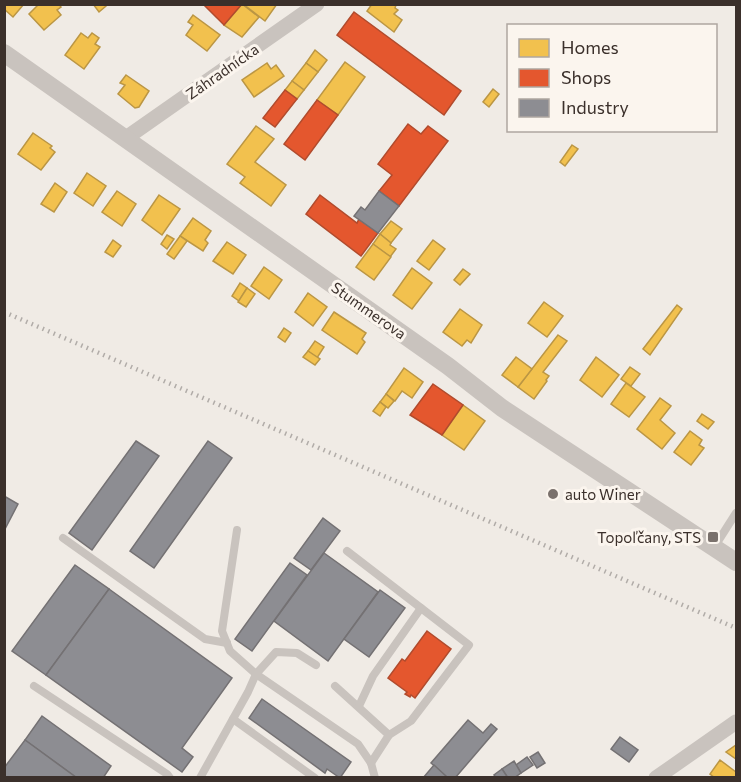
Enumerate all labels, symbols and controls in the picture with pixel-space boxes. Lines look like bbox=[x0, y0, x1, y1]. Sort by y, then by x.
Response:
legend bbox=[507, 24, 717, 132]
text: Homes bbox=[561, 36, 619, 58]
street label: Záhradnícka bbox=[182, 39, 262, 103]
text: Shops bbox=[561, 66, 611, 88]
text: Industry bbox=[561, 96, 629, 118]
street label: Stummerova bbox=[328, 278, 410, 342]
place label: auto Winer bbox=[565, 485, 641, 503]
marker: auto Winer bbox=[546, 487, 560, 501]
place label: Topoľčany, STS bbox=[597, 528, 701, 546]
marker: Topoľčany, STS bbox=[706, 530, 720, 544]

